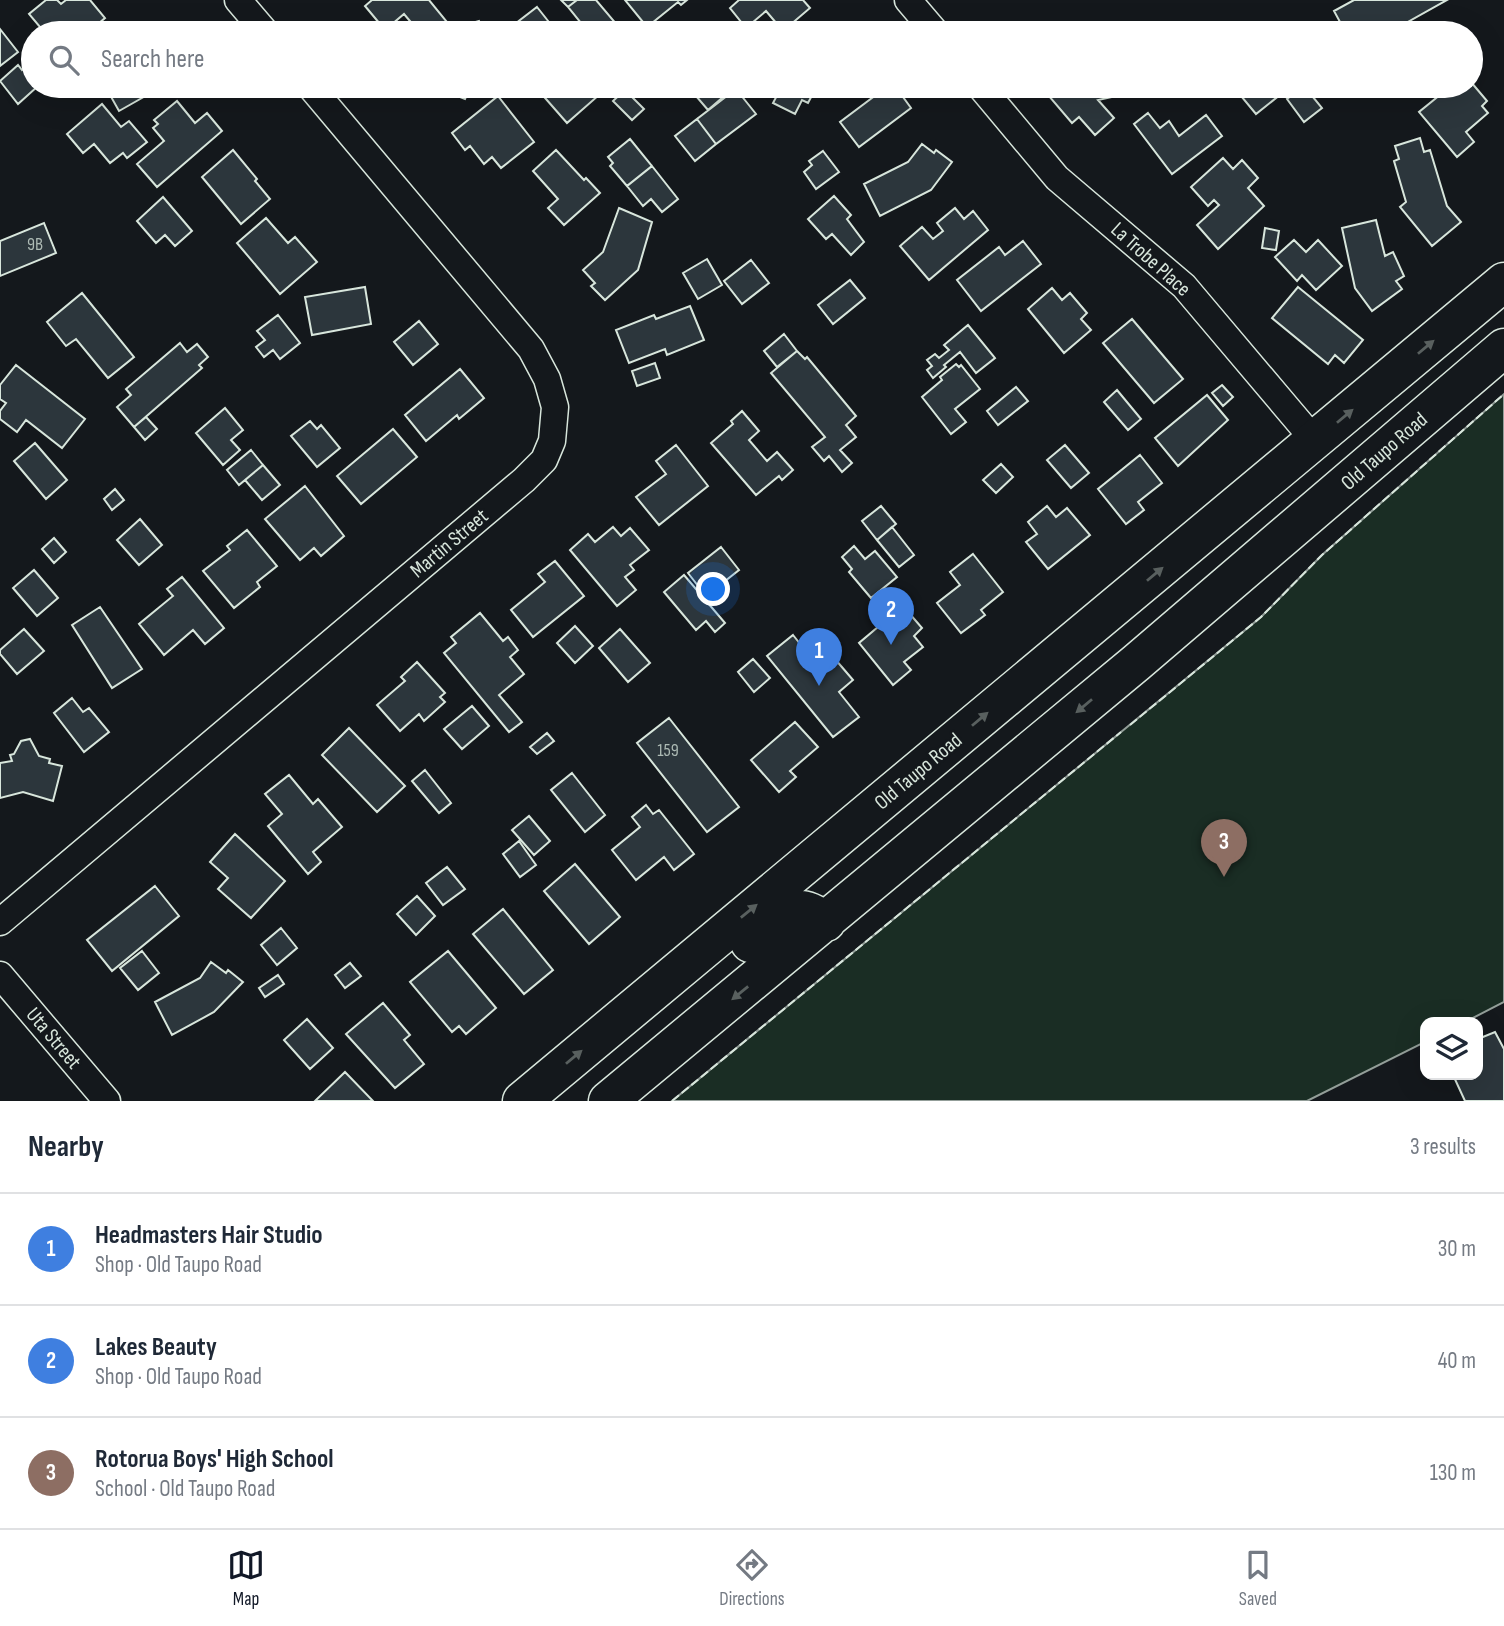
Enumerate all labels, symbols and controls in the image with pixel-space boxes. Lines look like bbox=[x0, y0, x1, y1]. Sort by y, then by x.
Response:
search box bbox=[21, 21, 1483, 98]
icon: search bbox=[45, 41, 83, 79]
text: Search here bbox=[101, 44, 204, 75]
street label: La Trobe Place bbox=[1106, 217, 1196, 302]
house number: 9B bbox=[27, 234, 43, 255]
one-way arrow bbox=[1418, 340, 1435, 355]
street label: Old Taupo Road bbox=[1336, 407, 1433, 496]
one-way arrow bbox=[1336, 409, 1353, 424]
street label: Martin Street bbox=[405, 504, 493, 583]
one-way arrow bbox=[1147, 567, 1164, 582]
your location bbox=[696, 572, 730, 606]
pin: 2 bbox=[868, 587, 914, 645]
pin: 1 bbox=[796, 628, 842, 686]
one-way arrow bbox=[1075, 698, 1092, 713]
one-way arrow bbox=[972, 712, 989, 727]
street label: Old Taupo Road bbox=[870, 728, 967, 815]
house number: 159 bbox=[657, 740, 679, 761]
pin: 3 bbox=[1201, 819, 1247, 877]
one-way arrow bbox=[740, 904, 757, 919]
one-way arrow bbox=[731, 985, 748, 1000]
street label: Uta Street bbox=[21, 1003, 86, 1074]
map controls bbox=[1420, 1017, 1483, 1080]
button: layers bbox=[1420, 1017, 1483, 1080]
one-way arrow bbox=[565, 1049, 583, 1065]
text: Nearby bbox=[28, 1129, 104, 1165]
text: 3 results bbox=[1410, 1133, 1476, 1161]
text: Headmasters Hair Studio bbox=[95, 1220, 323, 1251]
text: 1 bbox=[46, 1235, 56, 1263]
text: 30 m bbox=[1438, 1235, 1476, 1263]
text: Shop · Old Taupo Road bbox=[95, 1251, 262, 1279]
text: Lakes Beauty bbox=[95, 1332, 217, 1363]
text: 2 bbox=[46, 1347, 56, 1375]
text: 40 m bbox=[1438, 1347, 1476, 1375]
text: Shop · Old Taupo Road bbox=[95, 1363, 262, 1391]
text: Rotorua Boys' High School bbox=[95, 1444, 334, 1475]
text: 3 bbox=[46, 1459, 56, 1487]
text: 130 m bbox=[1430, 1459, 1476, 1487]
text: School · Old Taupo Road bbox=[95, 1475, 275, 1503]
tab: Map bbox=[227, 1546, 265, 1611]
tab: Directions bbox=[719, 1546, 785, 1611]
tab: Saved bbox=[1239, 1546, 1277, 1611]

